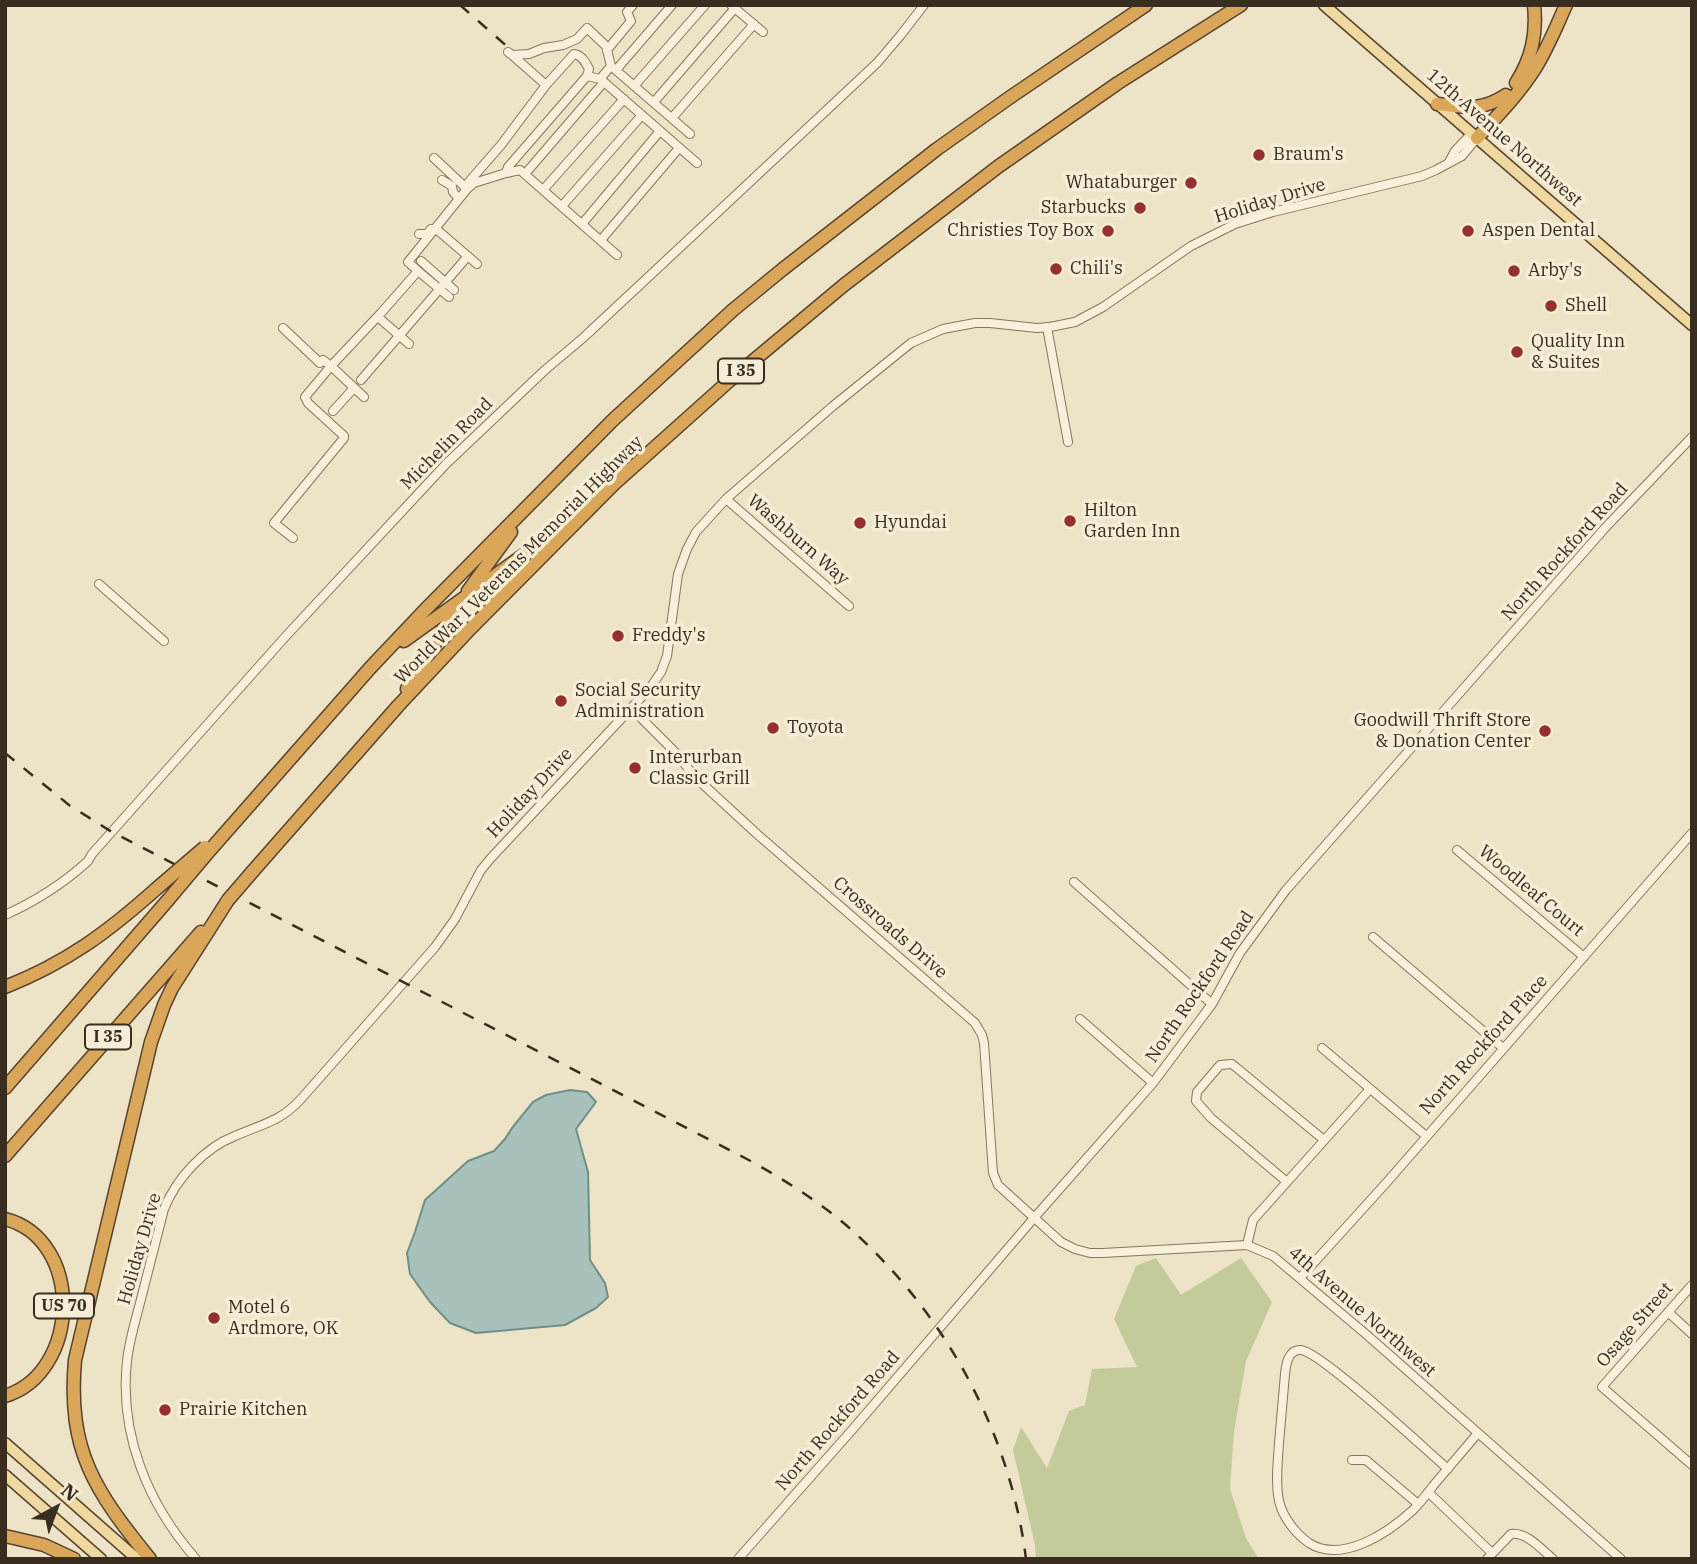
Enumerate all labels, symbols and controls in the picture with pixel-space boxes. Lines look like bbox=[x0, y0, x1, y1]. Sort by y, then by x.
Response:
street label: 12th Avenue Northwest bbox=[1422, 65, 1586, 211]
place label: Braum's bbox=[1273, 144, 1343, 166]
marker: Braum's bbox=[1251, 147, 1267, 163]
place label: Whataburger bbox=[1066, 172, 1177, 194]
street label: Holiday Drive bbox=[1212, 174, 1328, 228]
marker: Whataburger bbox=[1183, 175, 1199, 191]
place label: Starbucks bbox=[1041, 197, 1126, 219]
marker: Starbucks bbox=[1132, 200, 1148, 216]
place label: Christies Toy Box bbox=[947, 220, 1094, 242]
place label: Aspen Dental bbox=[1482, 220, 1595, 242]
marker: Christies Toy Box bbox=[1100, 223, 1116, 239]
marker: Aspen Dental bbox=[1460, 223, 1476, 239]
place label: Chili's bbox=[1070, 258, 1123, 280]
place label: Arby's bbox=[1528, 260, 1582, 282]
marker: Chili's bbox=[1048, 261, 1064, 277]
marker: Arby's bbox=[1506, 263, 1522, 279]
place label: Shell bbox=[1565, 295, 1607, 317]
marker: Shell bbox=[1543, 298, 1559, 314]
place label: Quality Inn & Suites bbox=[1531, 331, 1625, 374]
marker: Quality Inn & Suites bbox=[1509, 344, 1525, 360]
road number: I 35 bbox=[718, 358, 764, 384]
street label: Michelin Road bbox=[397, 394, 497, 494]
street label: World War I Veterans Memorial Highway bbox=[390, 431, 648, 689]
street label: North Rockford Road bbox=[1497, 479, 1633, 625]
street label: Washburn Way bbox=[743, 490, 853, 590]
place label: Hilton Garden Inn bbox=[1084, 500, 1180, 542]
place label: Hyundai bbox=[874, 512, 947, 534]
marker: Hilton Garden Inn bbox=[1062, 513, 1078, 529]
marker: Hyundai bbox=[852, 515, 868, 531]
place label: Freddy's bbox=[632, 625, 706, 647]
marker: Freddy's bbox=[610, 628, 626, 644]
place label: Social Security Administration bbox=[575, 680, 705, 722]
marker: Social Security Administration bbox=[553, 693, 569, 709]
place label: Goodwill Thrift Store & Donation Center bbox=[1354, 710, 1531, 752]
place label: Toyota bbox=[787, 717, 844, 739]
marker: Toyota bbox=[765, 720, 781, 736]
marker: Goodwill Thrift Store & Donation Center bbox=[1537, 723, 1553, 739]
street label: Holiday Drive bbox=[483, 744, 577, 842]
place label: Interurban Classic Grill bbox=[649, 747, 750, 790]
marker: Interurban Classic Grill bbox=[627, 760, 643, 776]
street label: Woodleaf Court bbox=[1474, 841, 1588, 941]
street label: Crossroads Drive bbox=[828, 872, 952, 984]
street label: North Rockford Road bbox=[1141, 907, 1259, 1067]
street label: North Rockford Place bbox=[1416, 971, 1552, 1119]
road number: I 35 bbox=[85, 1024, 131, 1050]
street label: Holiday Drive bbox=[114, 1191, 166, 1307]
street label: 4th Avenue Northwest bbox=[1284, 1242, 1440, 1382]
street label: Osage Street bbox=[1592, 1278, 1678, 1372]
road number: US 70 bbox=[34, 1294, 94, 1318]
place label: Motel 6 Ardmore, OK bbox=[228, 1297, 338, 1340]
marker: Motel 6 Ardmore, OK bbox=[206, 1310, 222, 1326]
street label: North Rockford Road bbox=[771, 1347, 905, 1495]
place label: Prairie Kitchen bbox=[179, 1399, 307, 1421]
marker: Prairie Kitchen bbox=[157, 1402, 173, 1418]
north arrow bbox=[21, 1473, 91, 1543]
text: N bbox=[56, 1478, 83, 1506]

